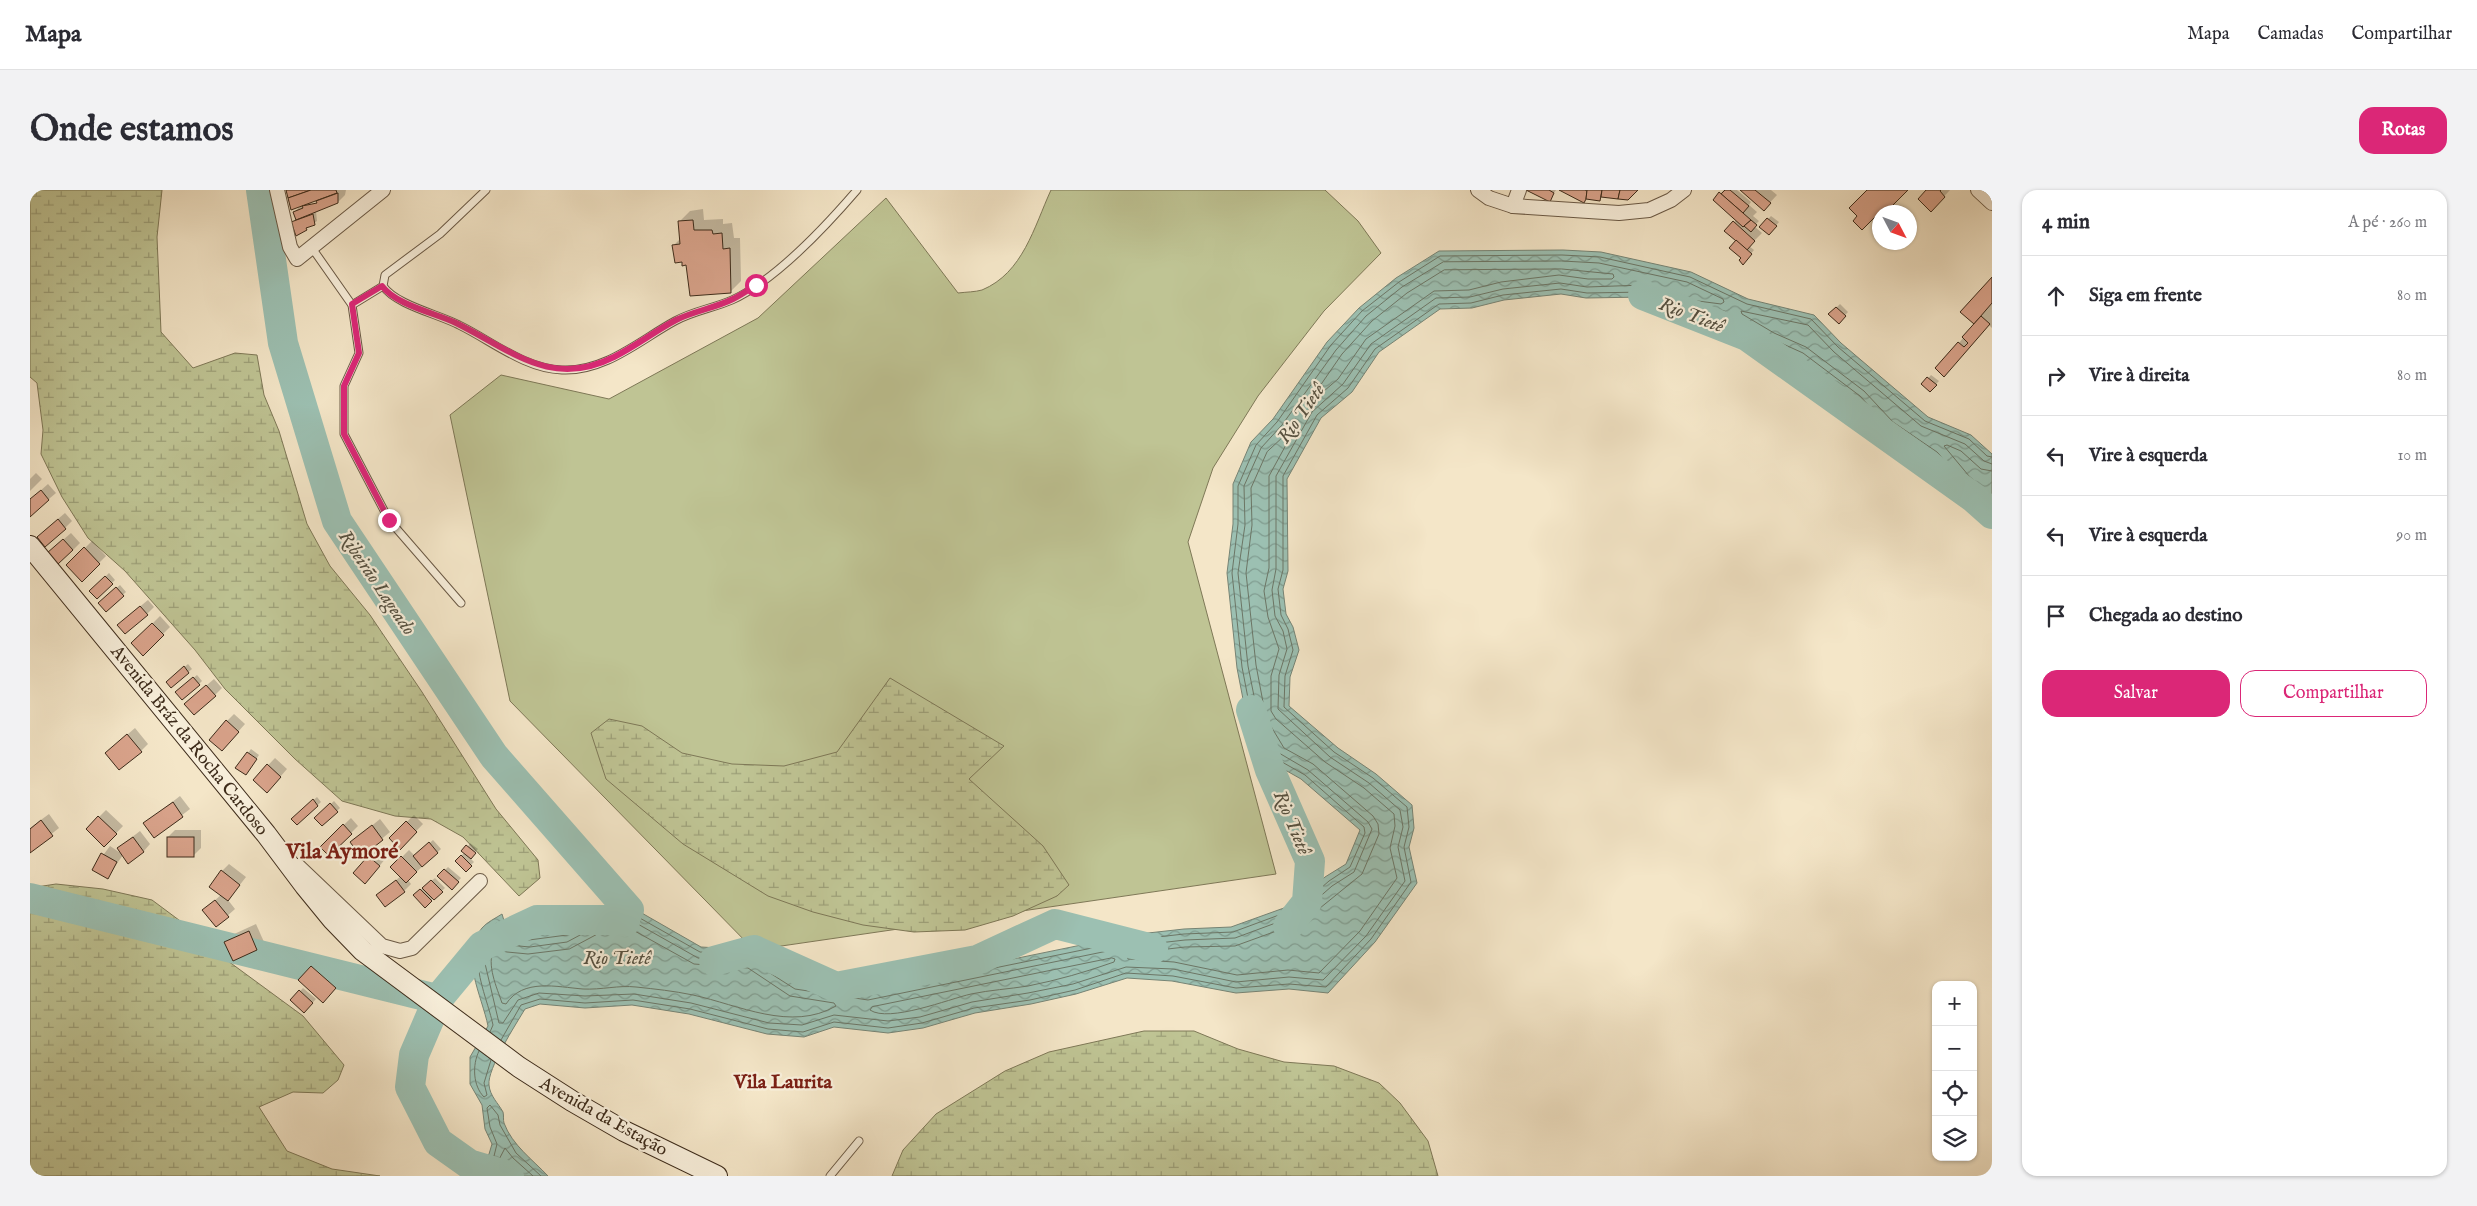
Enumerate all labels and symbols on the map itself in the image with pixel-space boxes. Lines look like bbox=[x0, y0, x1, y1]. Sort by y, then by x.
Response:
north arrow bbox=[1872, 205, 1917, 250]
route start bbox=[745, 274, 768, 297]
water label: Rio Tietê bbox=[1656, 293, 1729, 340]
water label: Rio Tietê bbox=[1272, 378, 1332, 449]
route end bbox=[378, 509, 401, 532]
water label: Ribeirão Lageado bbox=[332, 526, 420, 640]
street label: Avenida Bráz da Rocha Cardoso bbox=[104, 640, 273, 841]
water label: Rio Tietê bbox=[1267, 787, 1316, 860]
district label: Vila Aymoré bbox=[285, 838, 398, 866]
water label: Rio Tietê bbox=[583, 947, 652, 971]
district label: Vila Laurita bbox=[733, 1070, 833, 1095]
street label: Avenida da Estação bbox=[534, 1072, 672, 1162]

